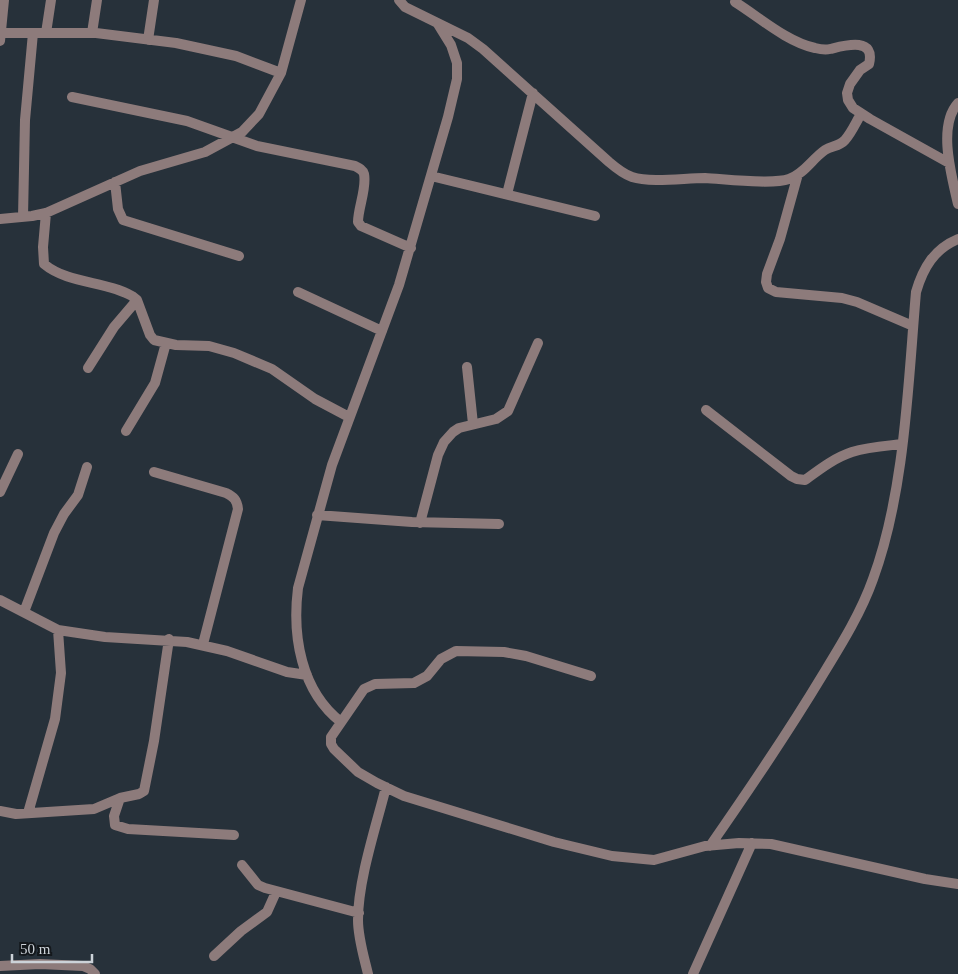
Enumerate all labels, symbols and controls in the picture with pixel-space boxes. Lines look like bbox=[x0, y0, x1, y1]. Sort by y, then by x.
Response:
scale bar bbox=[12, 932, 92, 964]
text: 50 m bbox=[20, 941, 51, 957]

